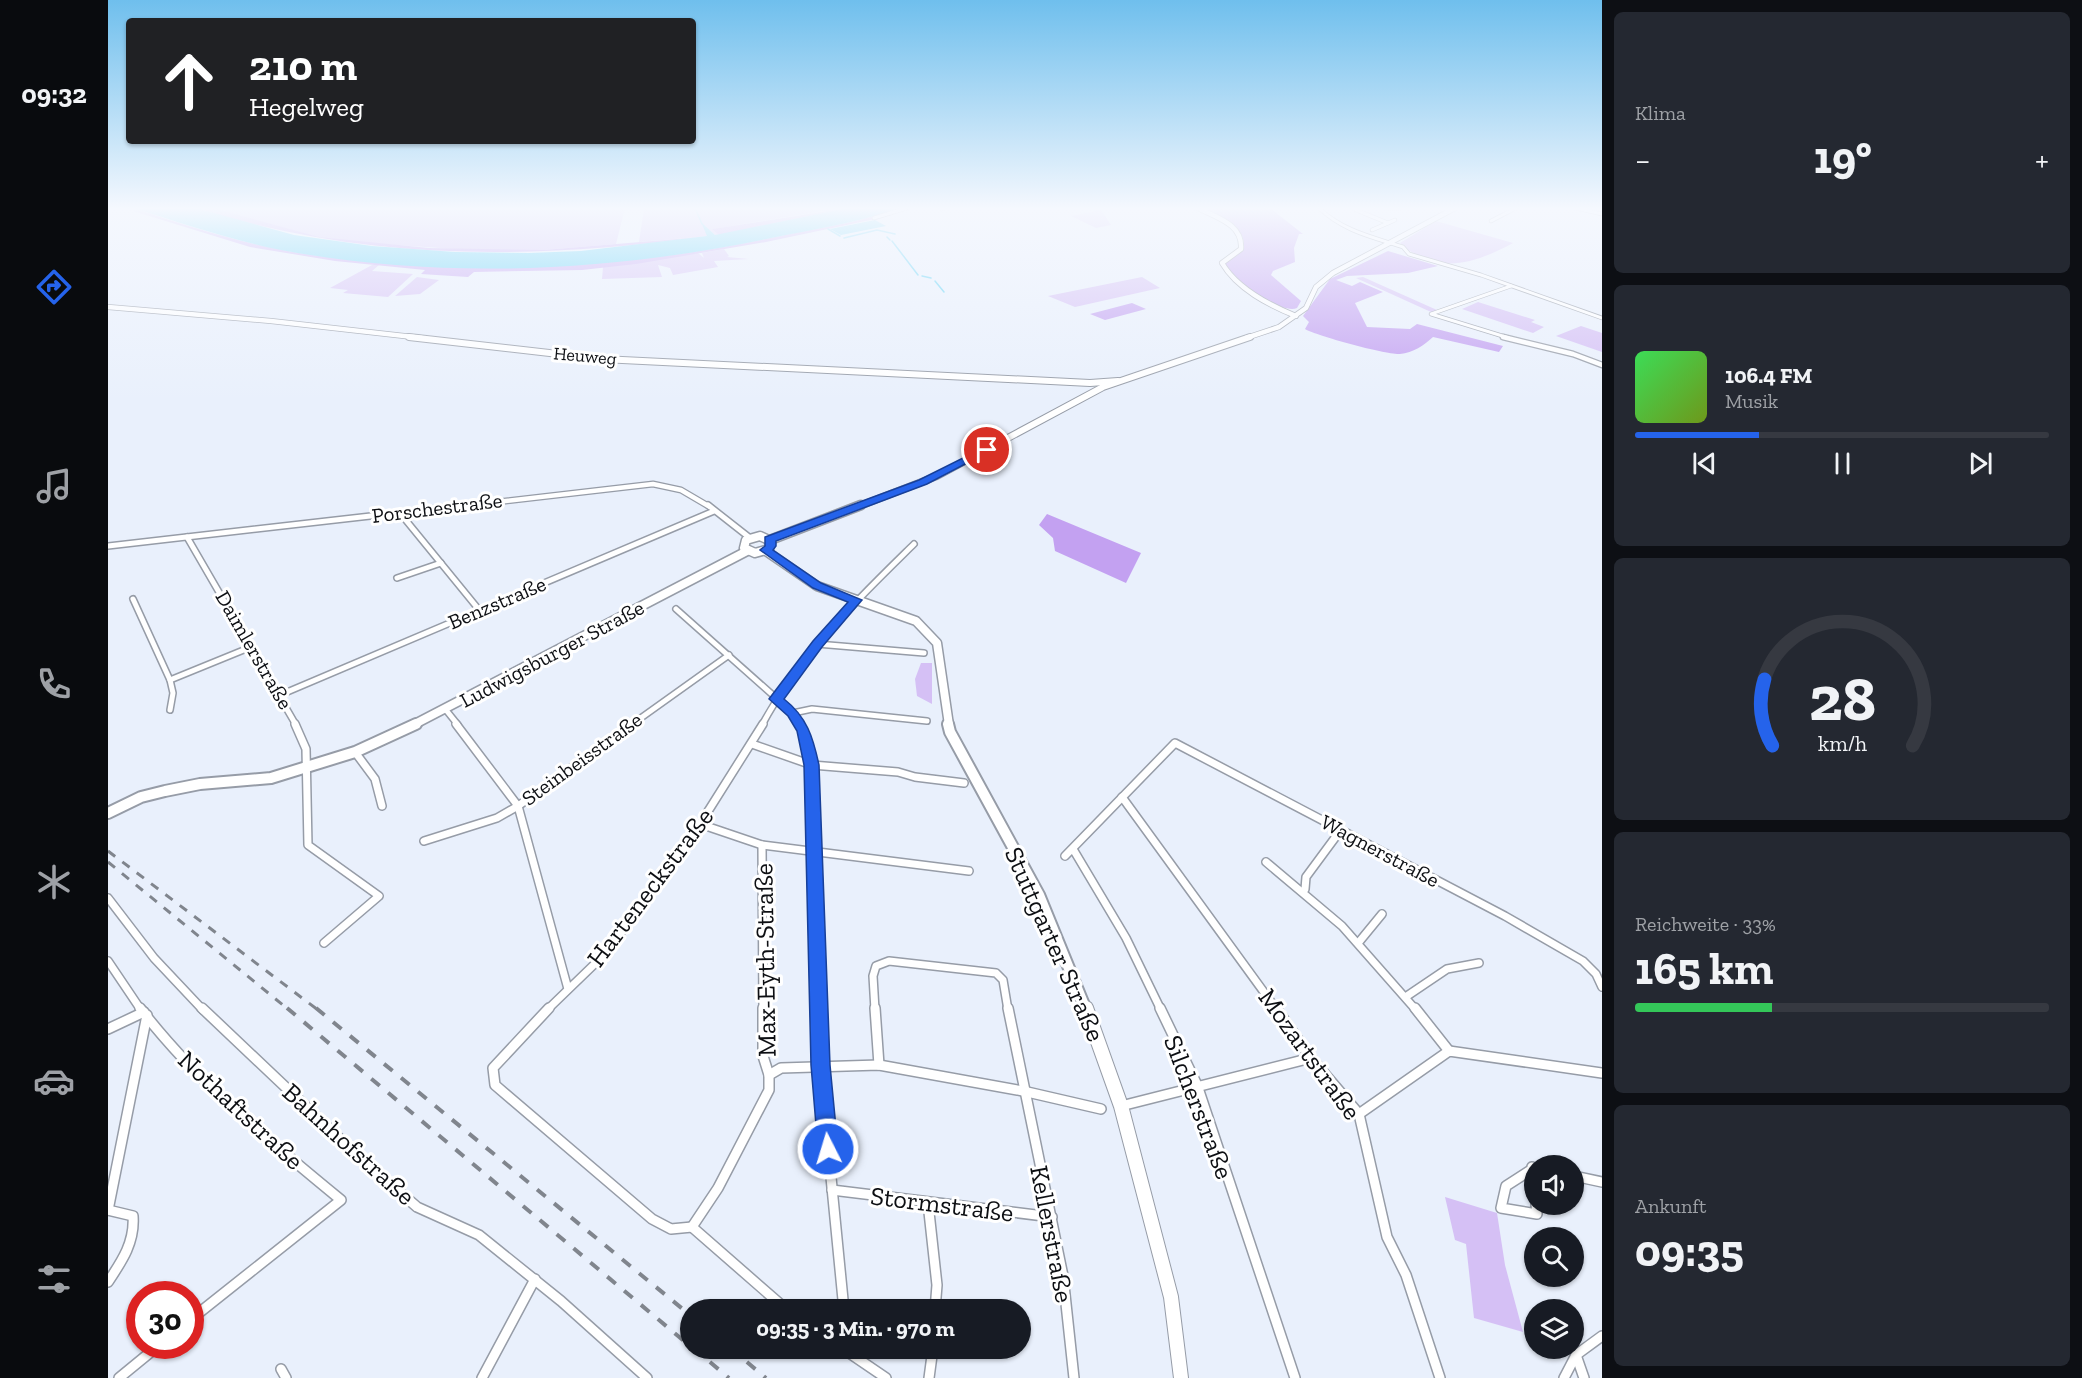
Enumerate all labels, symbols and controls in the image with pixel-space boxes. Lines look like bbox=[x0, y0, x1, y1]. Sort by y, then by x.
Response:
text: 210 m bbox=[249, 40, 357, 91]
icon: ahead bbox=[150, 42, 228, 120]
text: 09:32 bbox=[21, 78, 87, 110]
text: Hegelweg bbox=[249, 91, 364, 123]
text: Klima bbox=[1635, 101, 1686, 125]
text: 19° bbox=[1814, 131, 1872, 185]
text: − bbox=[1635, 140, 1650, 179]
text: + bbox=[2035, 140, 2049, 179]
icon: directions bbox=[33, 266, 75, 308]
street label: Heuweg bbox=[552, 342, 618, 370]
text: 106.4 FM bbox=[1725, 362, 1812, 389]
text: Musik bbox=[1725, 389, 1778, 413]
pin bbox=[961, 424, 1012, 475]
icon: arrive bbox=[970, 433, 1003, 466]
icon: previous bbox=[1688, 447, 1721, 480]
icon: pause bbox=[1826, 447, 1859, 480]
icon: next bbox=[1964, 447, 1997, 480]
icon: music bbox=[33, 465, 75, 507]
street label: Porschestraße bbox=[370, 487, 504, 528]
street label: Benzstraße bbox=[444, 571, 550, 634]
street label: Daimlerstraße bbox=[210, 586, 298, 714]
street label: Ludwigsburger Straße bbox=[455, 594, 648, 713]
text: 28 bbox=[1808, 661, 1876, 736]
icon: phone bbox=[33, 663, 75, 705]
street label: Steinbeisstraße bbox=[517, 707, 647, 811]
text: km/h bbox=[1818, 731, 1866, 756]
street label: Harteneckstraße bbox=[580, 801, 720, 973]
street label: Wagnerstraße bbox=[1317, 809, 1444, 892]
street label: Stuttgarter Straße bbox=[998, 842, 1112, 1046]
icon: climate bbox=[33, 861, 75, 903]
street label: Max-Eyth-Straße bbox=[747, 863, 783, 1057]
text: Reichweite · 33% bbox=[1635, 912, 1776, 936]
text: 165 km bbox=[1635, 942, 1774, 996]
street label: Mozartstraße bbox=[1252, 982, 1368, 1126]
street label: Silcherstraße bbox=[1157, 1031, 1241, 1183]
street label: Nothaftstraße bbox=[171, 1044, 311, 1176]
icon: car bbox=[33, 1060, 75, 1102]
street label: Bahnhofstraße bbox=[276, 1076, 422, 1212]
position arrow bbox=[796, 1117, 860, 1181]
map controls bbox=[1524, 1155, 1584, 1359]
button: sound bbox=[1524, 1155, 1584, 1215]
street label: Kellerstraße bbox=[1023, 1163, 1081, 1305]
street label: Stormstraße bbox=[869, 1179, 1015, 1229]
text: Ankunft bbox=[1635, 1194, 1706, 1218]
text: 09:35 bbox=[1635, 1224, 1744, 1278]
button: search bbox=[1524, 1227, 1584, 1287]
icon: filters bbox=[33, 1258, 75, 1300]
speed limit sign: 30 bbox=[126, 1281, 204, 1359]
button: layers bbox=[1524, 1299, 1584, 1359]
text: 09:35 · 3 Min. · 970 m bbox=[756, 1315, 955, 1342]

